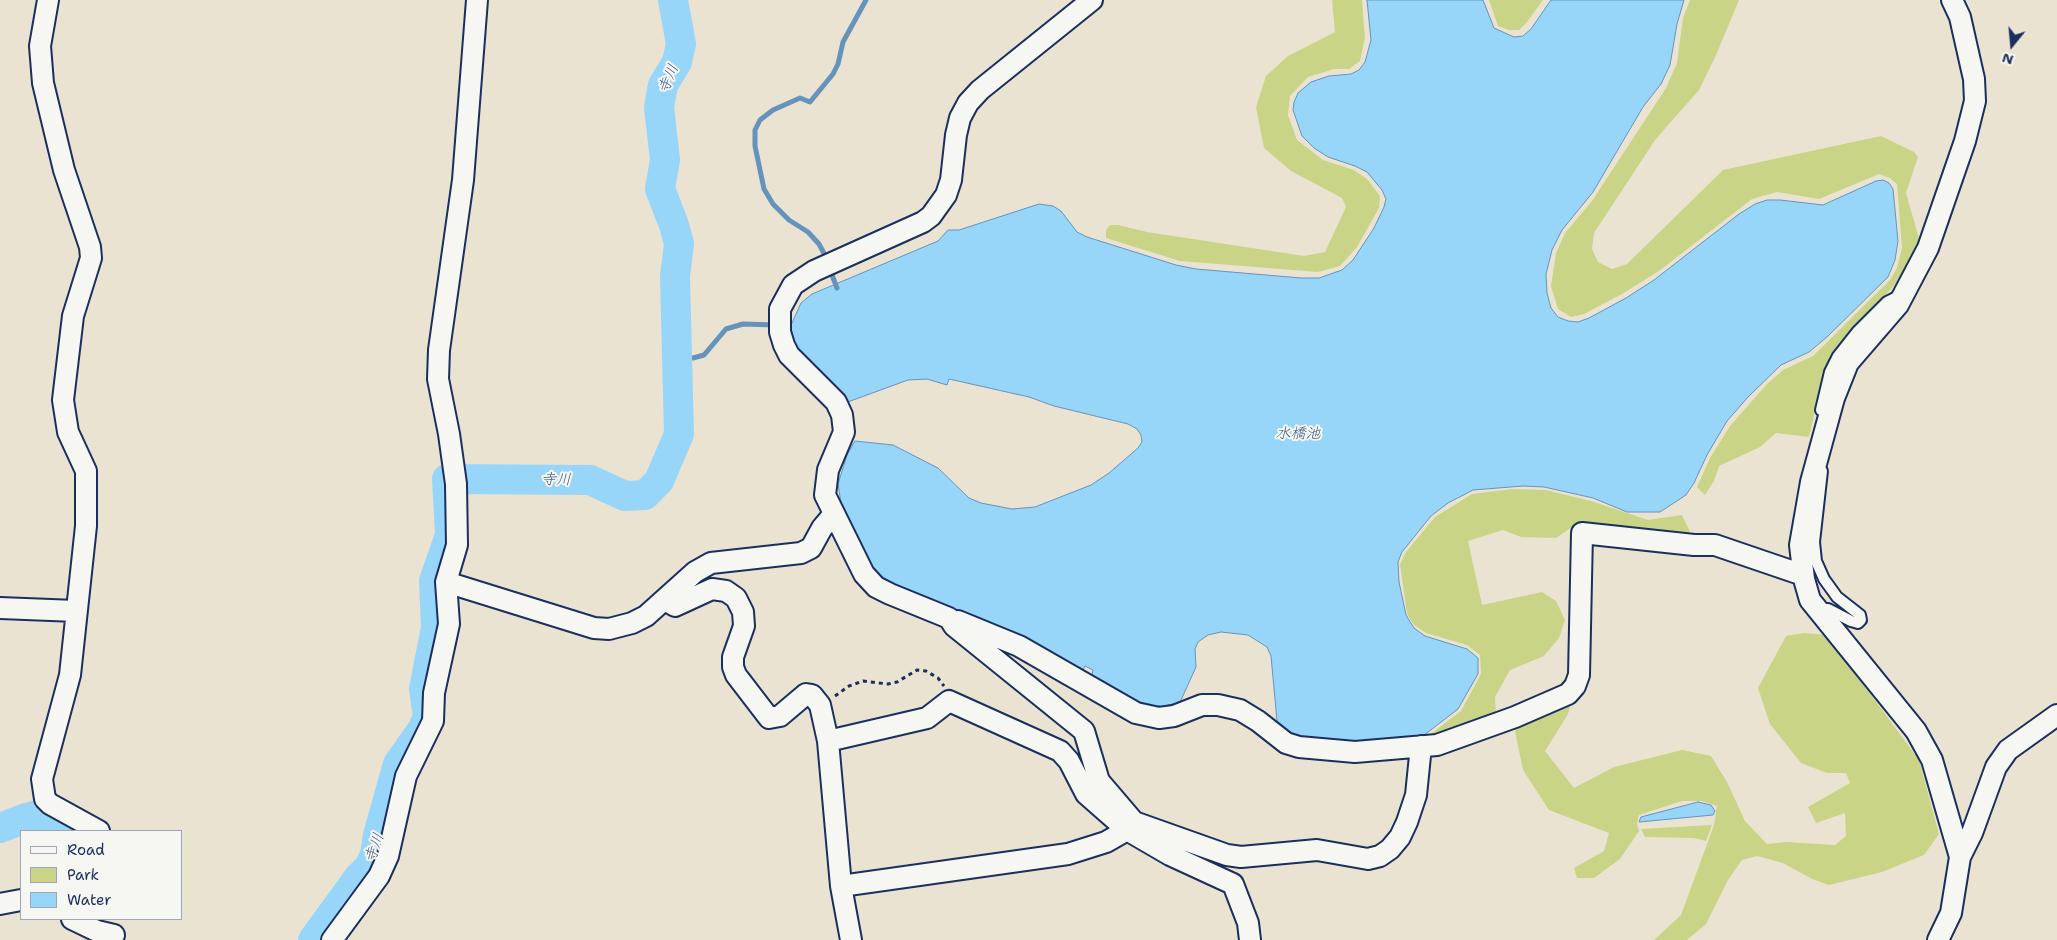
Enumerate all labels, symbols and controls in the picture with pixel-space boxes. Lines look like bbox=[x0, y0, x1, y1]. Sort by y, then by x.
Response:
north arrow bbox=[1987, 20, 2037, 70]
text: N bbox=[2000, 49, 2016, 70]
water label: 寺川 bbox=[655, 62, 683, 96]
water label: 水橋池 bbox=[1276, 425, 1320, 443]
water label: 寺川 bbox=[541, 471, 571, 489]
legend bbox=[20, 830, 182, 920]
water label: 寺川 bbox=[362, 831, 388, 865]
text: Road bbox=[67, 840, 105, 860]
text: Park bbox=[67, 865, 99, 885]
text: Water bbox=[67, 890, 111, 910]

